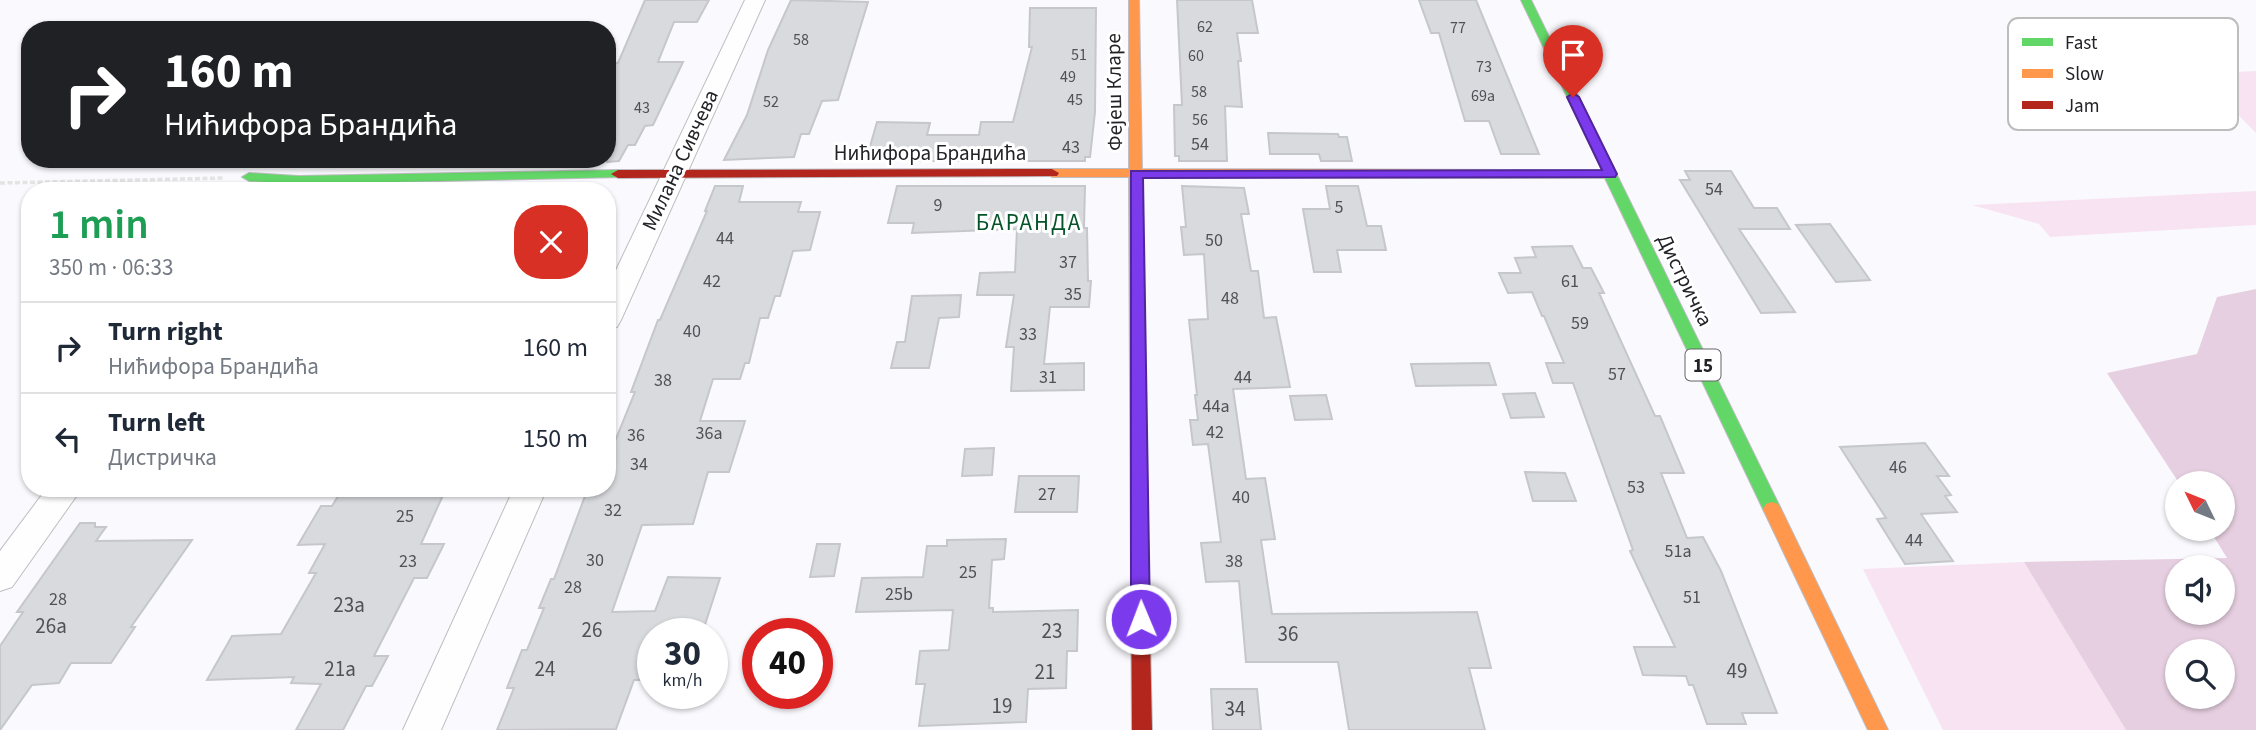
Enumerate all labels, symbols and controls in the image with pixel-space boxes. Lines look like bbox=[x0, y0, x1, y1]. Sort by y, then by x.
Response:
house number: 62 bbox=[1197, 16, 1213, 38]
house number: 77 bbox=[1450, 17, 1466, 39]
legend bbox=[2008, 18, 2238, 130]
pin bbox=[1543, 25, 1603, 97]
house number: 58 bbox=[793, 29, 809, 51]
text: Fast bbox=[2065, 30, 2098, 57]
street label: Фејеш Кларе bbox=[1098, 33, 1130, 151]
icon: arrive bbox=[1554, 36, 1592, 74]
text: 160 m bbox=[164, 37, 293, 107]
house number: 51 bbox=[1071, 44, 1087, 66]
house number: 60 bbox=[1188, 45, 1204, 67]
icon: right bbox=[49, 49, 140, 140]
house number: 73 bbox=[1476, 56, 1492, 78]
text: Slow bbox=[2065, 61, 2104, 88]
house number: 49 bbox=[1060, 66, 1076, 88]
house number: 58 bbox=[1191, 81, 1207, 103]
street label: Милана Сивчева bbox=[634, 85, 726, 235]
house number: 69a bbox=[1471, 85, 1495, 107]
house number: 45 bbox=[1067, 89, 1083, 111]
house number: 52 bbox=[763, 91, 779, 113]
text: Jam bbox=[2065, 93, 2099, 120]
house number: 43 bbox=[634, 97, 650, 119]
text: Нићифора Брандића bbox=[164, 102, 457, 148]
house number: 56 bbox=[1192, 109, 1208, 131]
house number: 54 bbox=[1191, 132, 1209, 157]
house number: 43 bbox=[1062, 135, 1080, 160]
street label: Нићифора Брандића bbox=[834, 138, 1026, 168]
house number: 54 bbox=[1705, 177, 1723, 202]
house number: 9 bbox=[934, 193, 943, 218]
text: 1 min bbox=[49, 195, 149, 255]
house number: 5 bbox=[1335, 195, 1344, 220]
button: close bbox=[514, 205, 588, 279]
district label: БАРАНДА bbox=[976, 206, 1082, 239]
house number: 44 bbox=[716, 226, 734, 251]
house number: 50 bbox=[1205, 228, 1223, 253]
street label: Дистричка bbox=[1650, 229, 1720, 331]
house number: 37 bbox=[1059, 250, 1077, 275]
text: 350 m · 06:33 bbox=[49, 251, 173, 284]
house number: 42 bbox=[703, 269, 721, 294]
house number: 61 bbox=[1561, 269, 1579, 294]
house number: 35 bbox=[1064, 282, 1082, 307]
house number: 48 bbox=[1221, 286, 1239, 311]
house number: 59 bbox=[1571, 311, 1589, 336]
text: Turn right bbox=[108, 313, 223, 350]
house number: 40 bbox=[683, 319, 701, 344]
house number: 33 bbox=[1019, 322, 1037, 347]
icon: right bbox=[49, 329, 87, 367]
text: 160 m bbox=[522, 329, 588, 366]
text: Нићифора Брандића bbox=[108, 350, 319, 383]
road number: 15 bbox=[1686, 350, 1720, 380]
house number: 57 bbox=[1608, 362, 1626, 387]
house number: 31 bbox=[1039, 365, 1057, 390]
house number: 44 bbox=[1234, 365, 1252, 390]
house number: 38 bbox=[654, 368, 672, 393]
house number: 44a bbox=[1203, 394, 1229, 419]
text: Turn left bbox=[108, 404, 205, 441]
icon: left bbox=[49, 420, 87, 458]
text: 150 m bbox=[522, 420, 588, 457]
house number: 42 bbox=[1206, 420, 1224, 445]
house number: 36a bbox=[696, 421, 722, 446]
house number: 36 bbox=[627, 423, 645, 448]
text: Дистричка bbox=[108, 441, 217, 474]
house number: 34 bbox=[630, 452, 648, 477]
house number: 46 bbox=[1889, 455, 1907, 480]
north arrow bbox=[2165, 471, 2235, 541]
map controls bbox=[2165, 471, 2235, 709]
house number: 53 bbox=[1627, 475, 1645, 500]
house number: 27 bbox=[1038, 482, 1056, 507]
house number: 40 bbox=[1232, 485, 1250, 510]
house number: 32 bbox=[604, 498, 622, 523]
house number: 25 bbox=[396, 504, 414, 529]
house number: 44 bbox=[1905, 528, 1923, 553]
house number: 51a bbox=[1665, 539, 1691, 564]
house number: 30 bbox=[586, 548, 604, 573]
house number: 23 bbox=[399, 549, 417, 574]
house number: 38 bbox=[1225, 549, 1243, 574]
button: sound bbox=[2165, 555, 2235, 625]
house number: 25 bbox=[959, 560, 977, 585]
house number: 28 bbox=[564, 575, 582, 600]
house number: 25b bbox=[885, 582, 913, 607]
position arrow bbox=[1104, 582, 1178, 656]
house number: 51 bbox=[1683, 585, 1701, 610]
house number: 28 bbox=[49, 587, 67, 612]
house number: 23a bbox=[333, 590, 365, 620]
house number: 26a bbox=[35, 611, 67, 641]
house number: 26 bbox=[582, 615, 602, 645]
house number: 23 bbox=[1042, 616, 1062, 646]
speed limit sign: 40 bbox=[742, 618, 833, 709]
house number: 36 bbox=[1278, 619, 1298, 649]
text: 30 bbox=[664, 629, 701, 679]
button: search bbox=[2165, 639, 2235, 709]
house number: 21a bbox=[324, 654, 356, 684]
house number: 24 bbox=[535, 654, 555, 684]
house number: 49 bbox=[1727, 656, 1747, 686]
house number: 21 bbox=[1035, 657, 1055, 687]
text: km/h bbox=[663, 668, 702, 693]
house number: 19 bbox=[992, 691, 1012, 721]
house number: 34 bbox=[1225, 694, 1245, 724]

